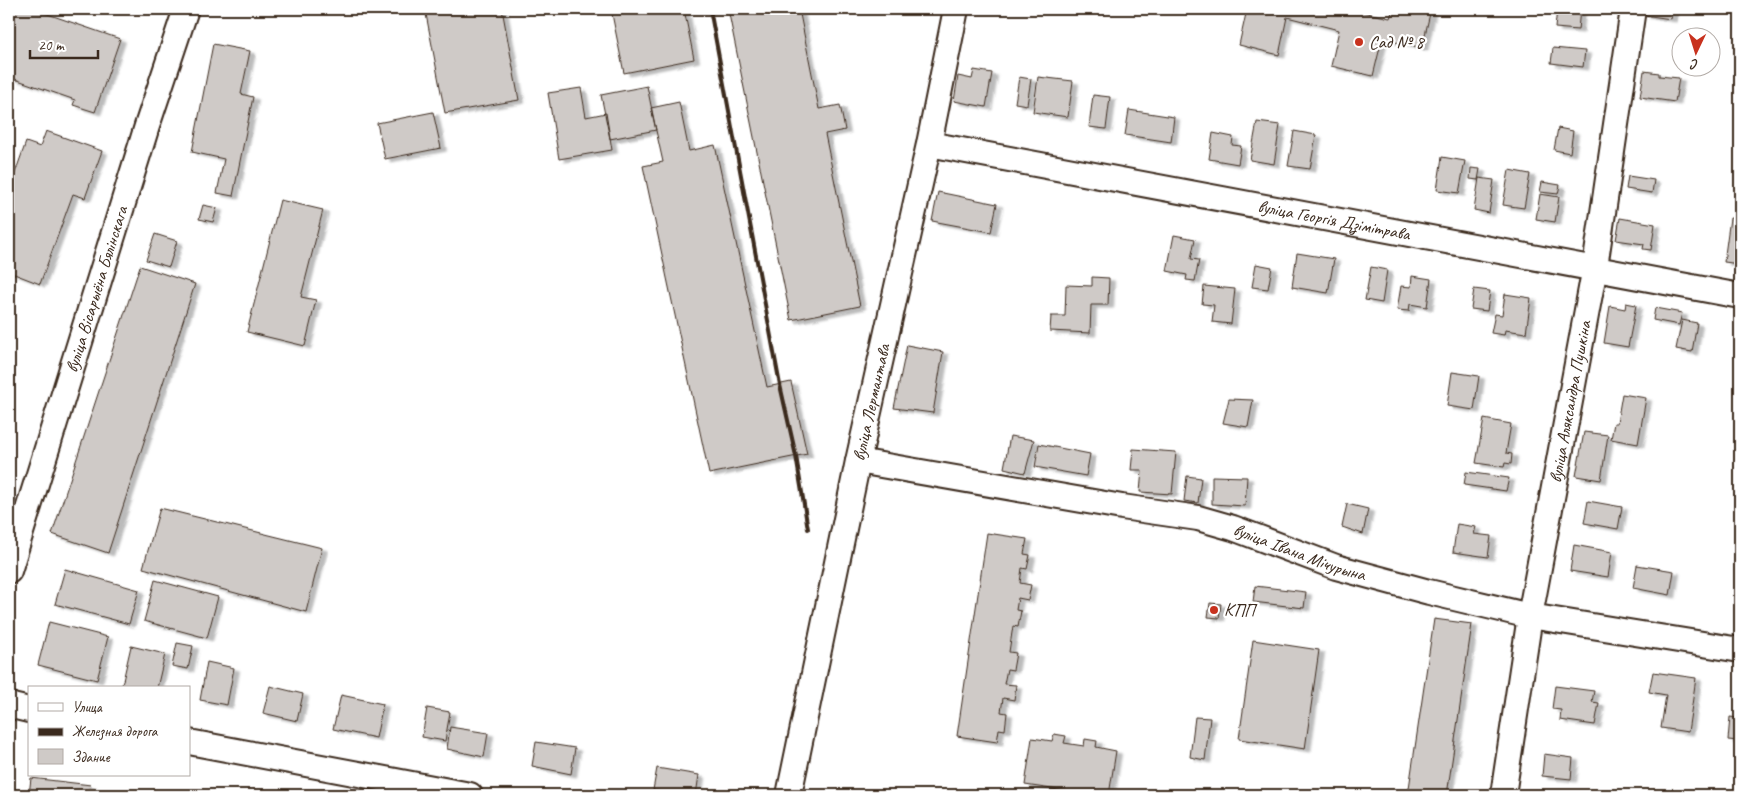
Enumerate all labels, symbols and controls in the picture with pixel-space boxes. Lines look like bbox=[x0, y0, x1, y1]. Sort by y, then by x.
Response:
scale bar bbox=[30, 28, 98, 60]
north arrow bbox=[1672, 28, 1722, 78]
place label: Сад № 8 bbox=[1369, 31, 1425, 53]
text: 20 m bbox=[38, 36, 65, 55]
marker: Сад № 8 bbox=[1353, 36, 1365, 48]
text: С bbox=[1689, 56, 1699, 73]
street label: вуліца Георгія Дзімітрава bbox=[1256, 195, 1414, 245]
street label: вуліца Вісарыёна Бялінскага bbox=[60, 202, 133, 375]
street label: вуліца Аляксандра Пушкіна bbox=[1544, 318, 1596, 484]
street label: вуліца Лермантава bbox=[847, 340, 895, 463]
street label: вуліца Івана Мічурына bbox=[1230, 518, 1369, 586]
place label: КПП bbox=[1224, 599, 1258, 621]
marker: КПП bbox=[1208, 604, 1220, 616]
legend bbox=[28, 686, 190, 776]
text: Улица bbox=[72, 698, 103, 717]
text: Железная дорога bbox=[72, 722, 159, 741]
text: Здание bbox=[72, 748, 111, 767]

